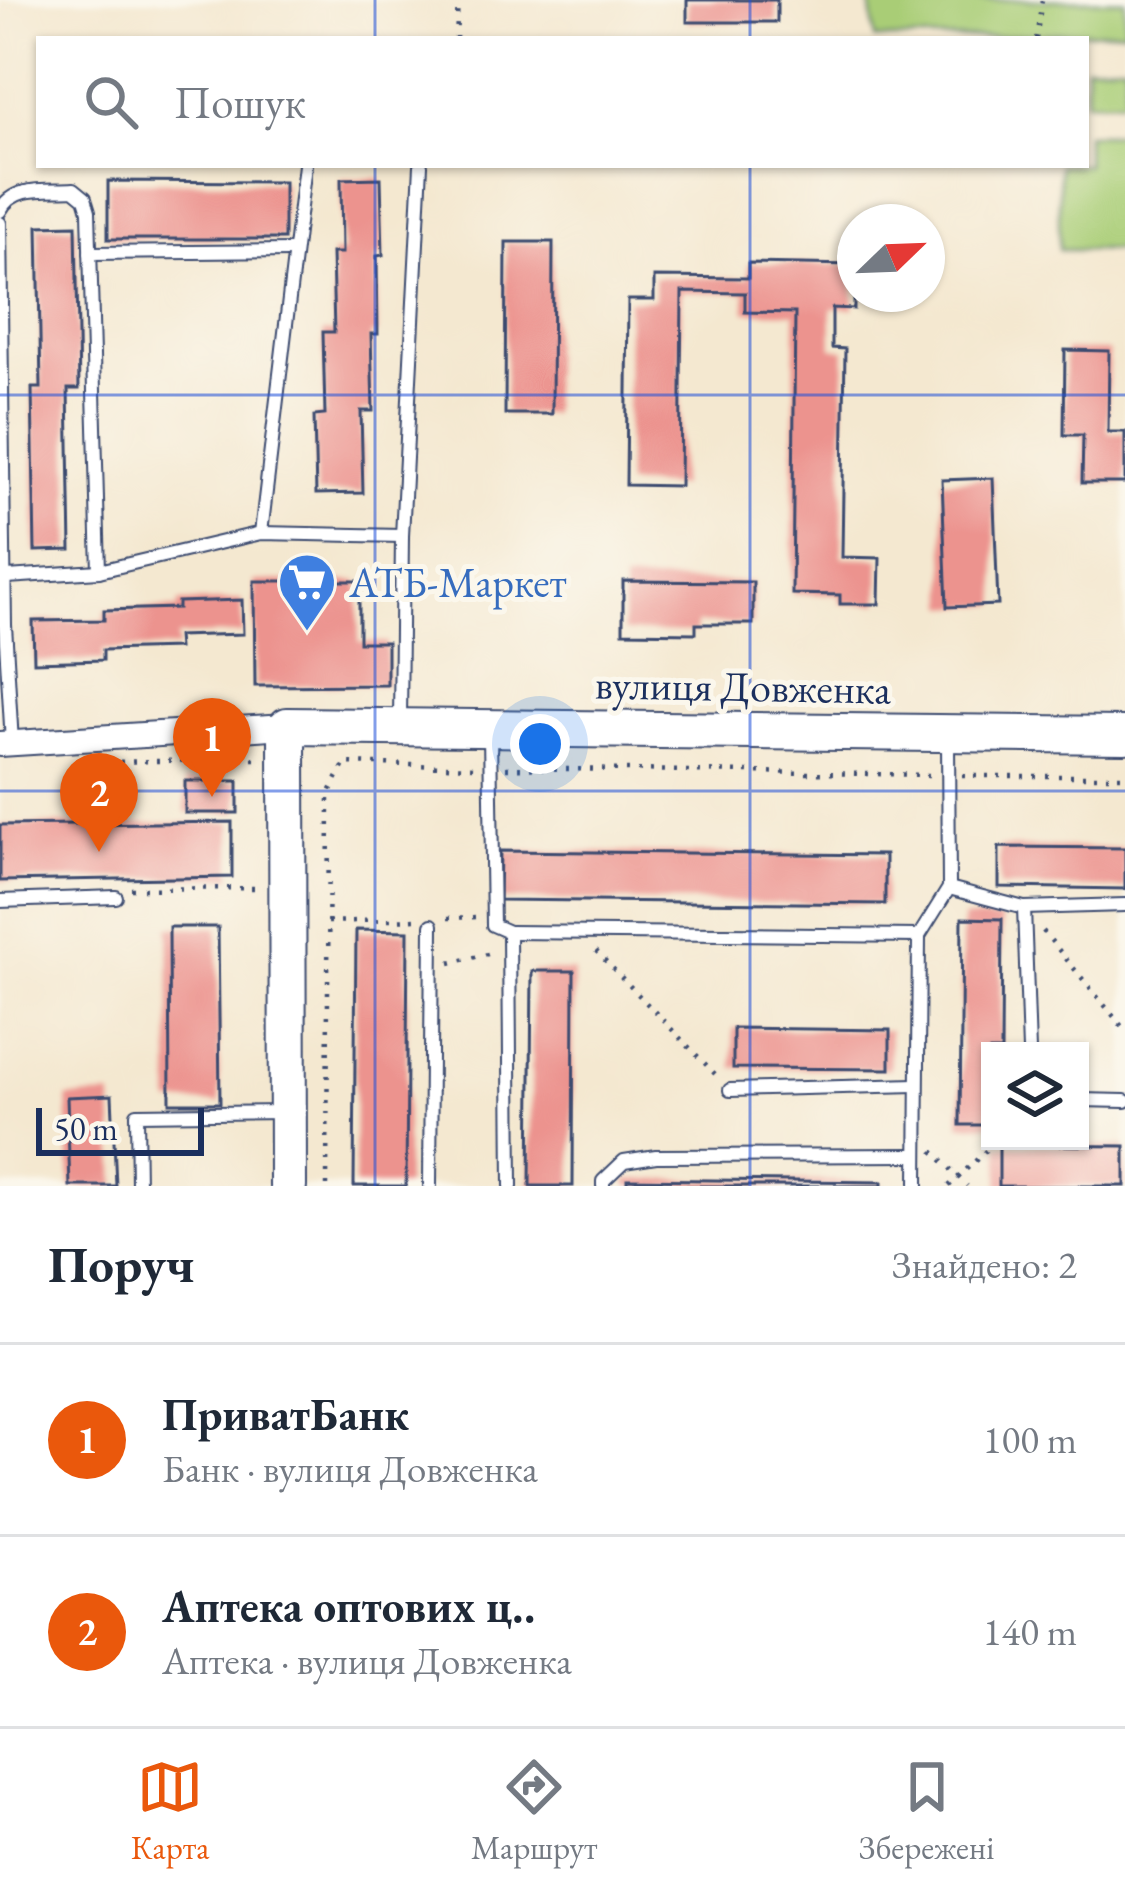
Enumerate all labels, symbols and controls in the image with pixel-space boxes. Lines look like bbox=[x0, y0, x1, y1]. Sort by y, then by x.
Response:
search box bbox=[36, 36, 1089, 168]
icon: search bbox=[78, 69, 144, 135]
text: Пошук bbox=[174, 73, 306, 131]
north arrow bbox=[837, 204, 945, 312]
supermarket icon: АТБ-Маркет bbox=[276, 551, 338, 633]
place label: АТБ-Маркет bbox=[348, 555, 567, 610]
street label: вулиця Довженка bbox=[594, 656, 892, 717]
pin: 1 bbox=[173, 698, 251, 797]
your location bbox=[510, 714, 570, 774]
pin: 2 bbox=[60, 753, 138, 852]
map controls bbox=[981, 1042, 1089, 1150]
button: layers bbox=[981, 1042, 1089, 1150]
scale bar bbox=[36, 1102, 204, 1155]
text: 50 m bbox=[54, 1107, 118, 1150]
text: Поруч bbox=[48, 1231, 194, 1297]
text: Знайдено: 2 bbox=[892, 1239, 1077, 1290]
text: ПриватБанк bbox=[162, 1385, 409, 1443]
text: 1 bbox=[77, 1414, 97, 1465]
text: 100 m bbox=[983, 1414, 1077, 1465]
text: Банк · вулиця Довженка bbox=[162, 1443, 538, 1494]
text: Аптека оптових ц‥ bbox=[162, 1577, 535, 1635]
text: 2 bbox=[77, 1606, 97, 1657]
text: 140 m bbox=[983, 1606, 1077, 1657]
text: Аптека · вулиця Довженка bbox=[162, 1635, 572, 1686]
tab: Карта bbox=[131, 1754, 210, 1869]
tab: Маршрут bbox=[471, 1754, 597, 1869]
tab: Збережені bbox=[859, 1754, 994, 1869]

